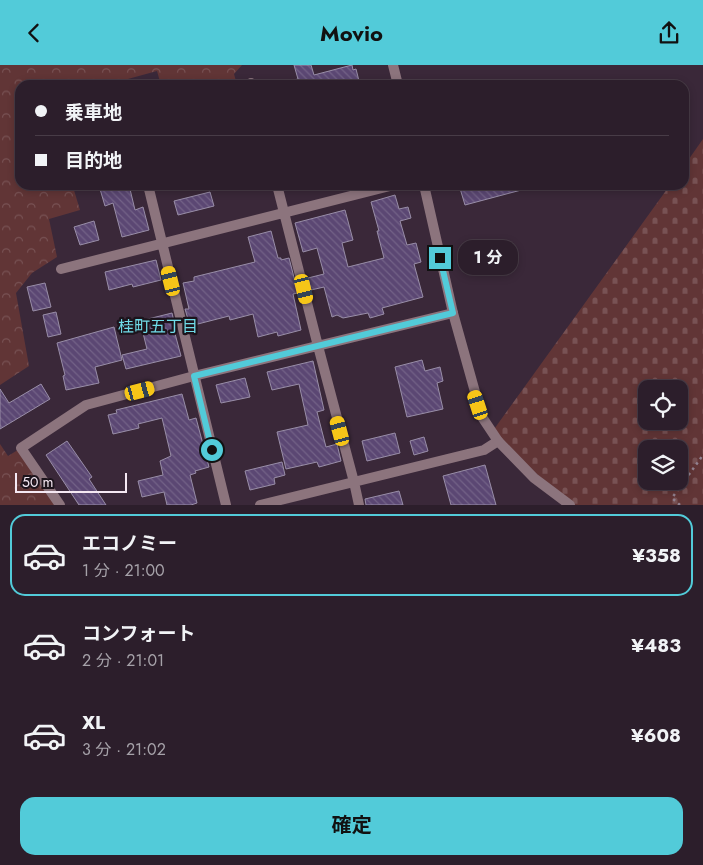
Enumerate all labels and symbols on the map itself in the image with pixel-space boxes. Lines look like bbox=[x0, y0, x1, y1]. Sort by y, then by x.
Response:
callout: 1 分 bbox=[458, 241, 518, 275]
route end bbox=[429, 247, 451, 269]
car bbox=[160, 265, 181, 297]
car bbox=[293, 273, 314, 305]
district label: 桂町五丁目 bbox=[118, 315, 198, 338]
car bbox=[123, 380, 156, 402]
car bbox=[466, 388, 489, 422]
car bbox=[328, 415, 351, 447]
route start bbox=[201, 439, 223, 461]
scale bar bbox=[15, 470, 128, 493]

